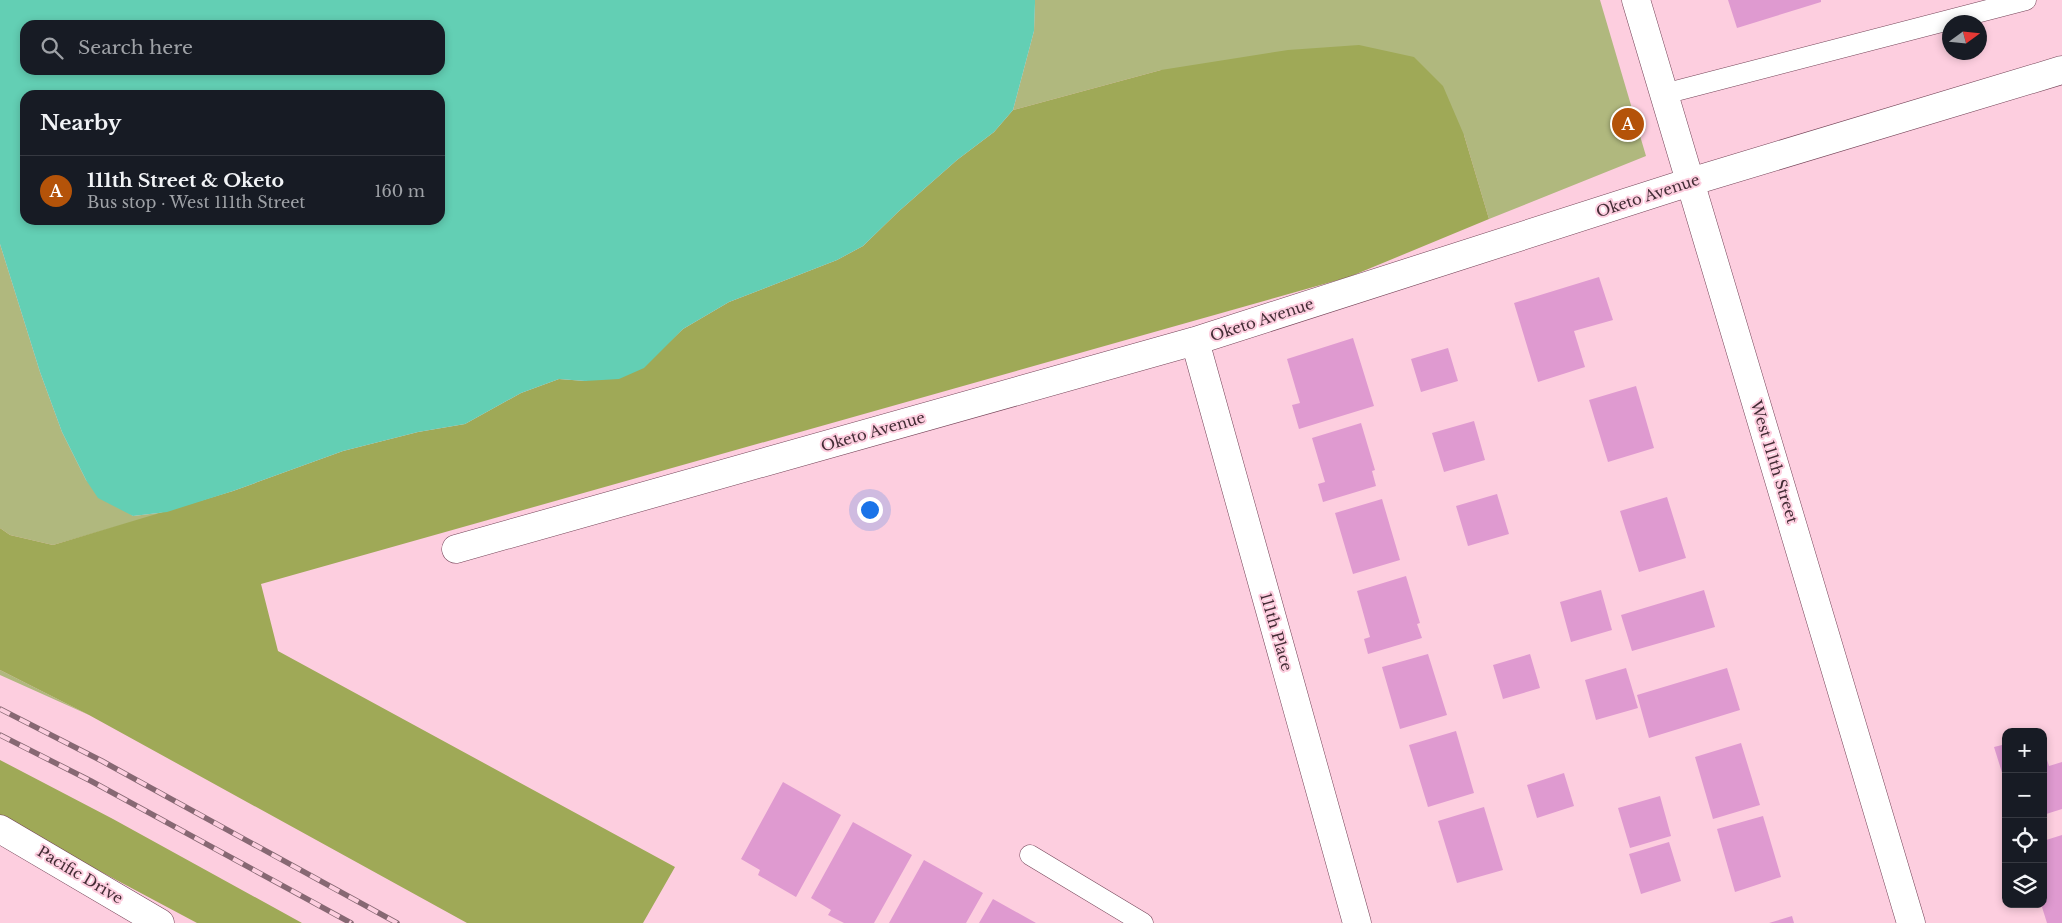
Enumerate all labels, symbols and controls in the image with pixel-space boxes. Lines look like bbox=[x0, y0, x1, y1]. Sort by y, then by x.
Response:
north arrow bbox=[1942, 15, 1987, 60]
search box bbox=[20, 20, 445, 75]
icon: search bbox=[38, 34, 66, 62]
text: Search here bbox=[78, 36, 193, 59]
pin: A bbox=[1612, 105, 1644, 143]
text: Nearby bbox=[40, 110, 121, 136]
text: 111th Street & Oketo bbox=[87, 169, 284, 192]
street label: Oketo Avenue bbox=[1594, 170, 1702, 221]
text: A bbox=[50, 181, 62, 201]
text: 160 m bbox=[374, 181, 425, 201]
text: Bus stop · West 111th Street bbox=[87, 192, 305, 212]
street label: Oketo Avenue bbox=[1208, 294, 1316, 345]
street label: West 111th Street bbox=[1746, 397, 1802, 526]
street label: Oketo Avenue bbox=[819, 408, 927, 455]
your location bbox=[857, 497, 883, 523]
street label: 111th Place bbox=[1256, 591, 1297, 673]
map controls bbox=[2002, 728, 2047, 908]
button: + bbox=[2002, 728, 2047, 773]
button: − bbox=[2002, 773, 2047, 818]
button: locate bbox=[2002, 818, 2047, 863]
street label: Pacific Drive bbox=[34, 842, 127, 908]
button: layers bbox=[2002, 863, 2047, 908]

